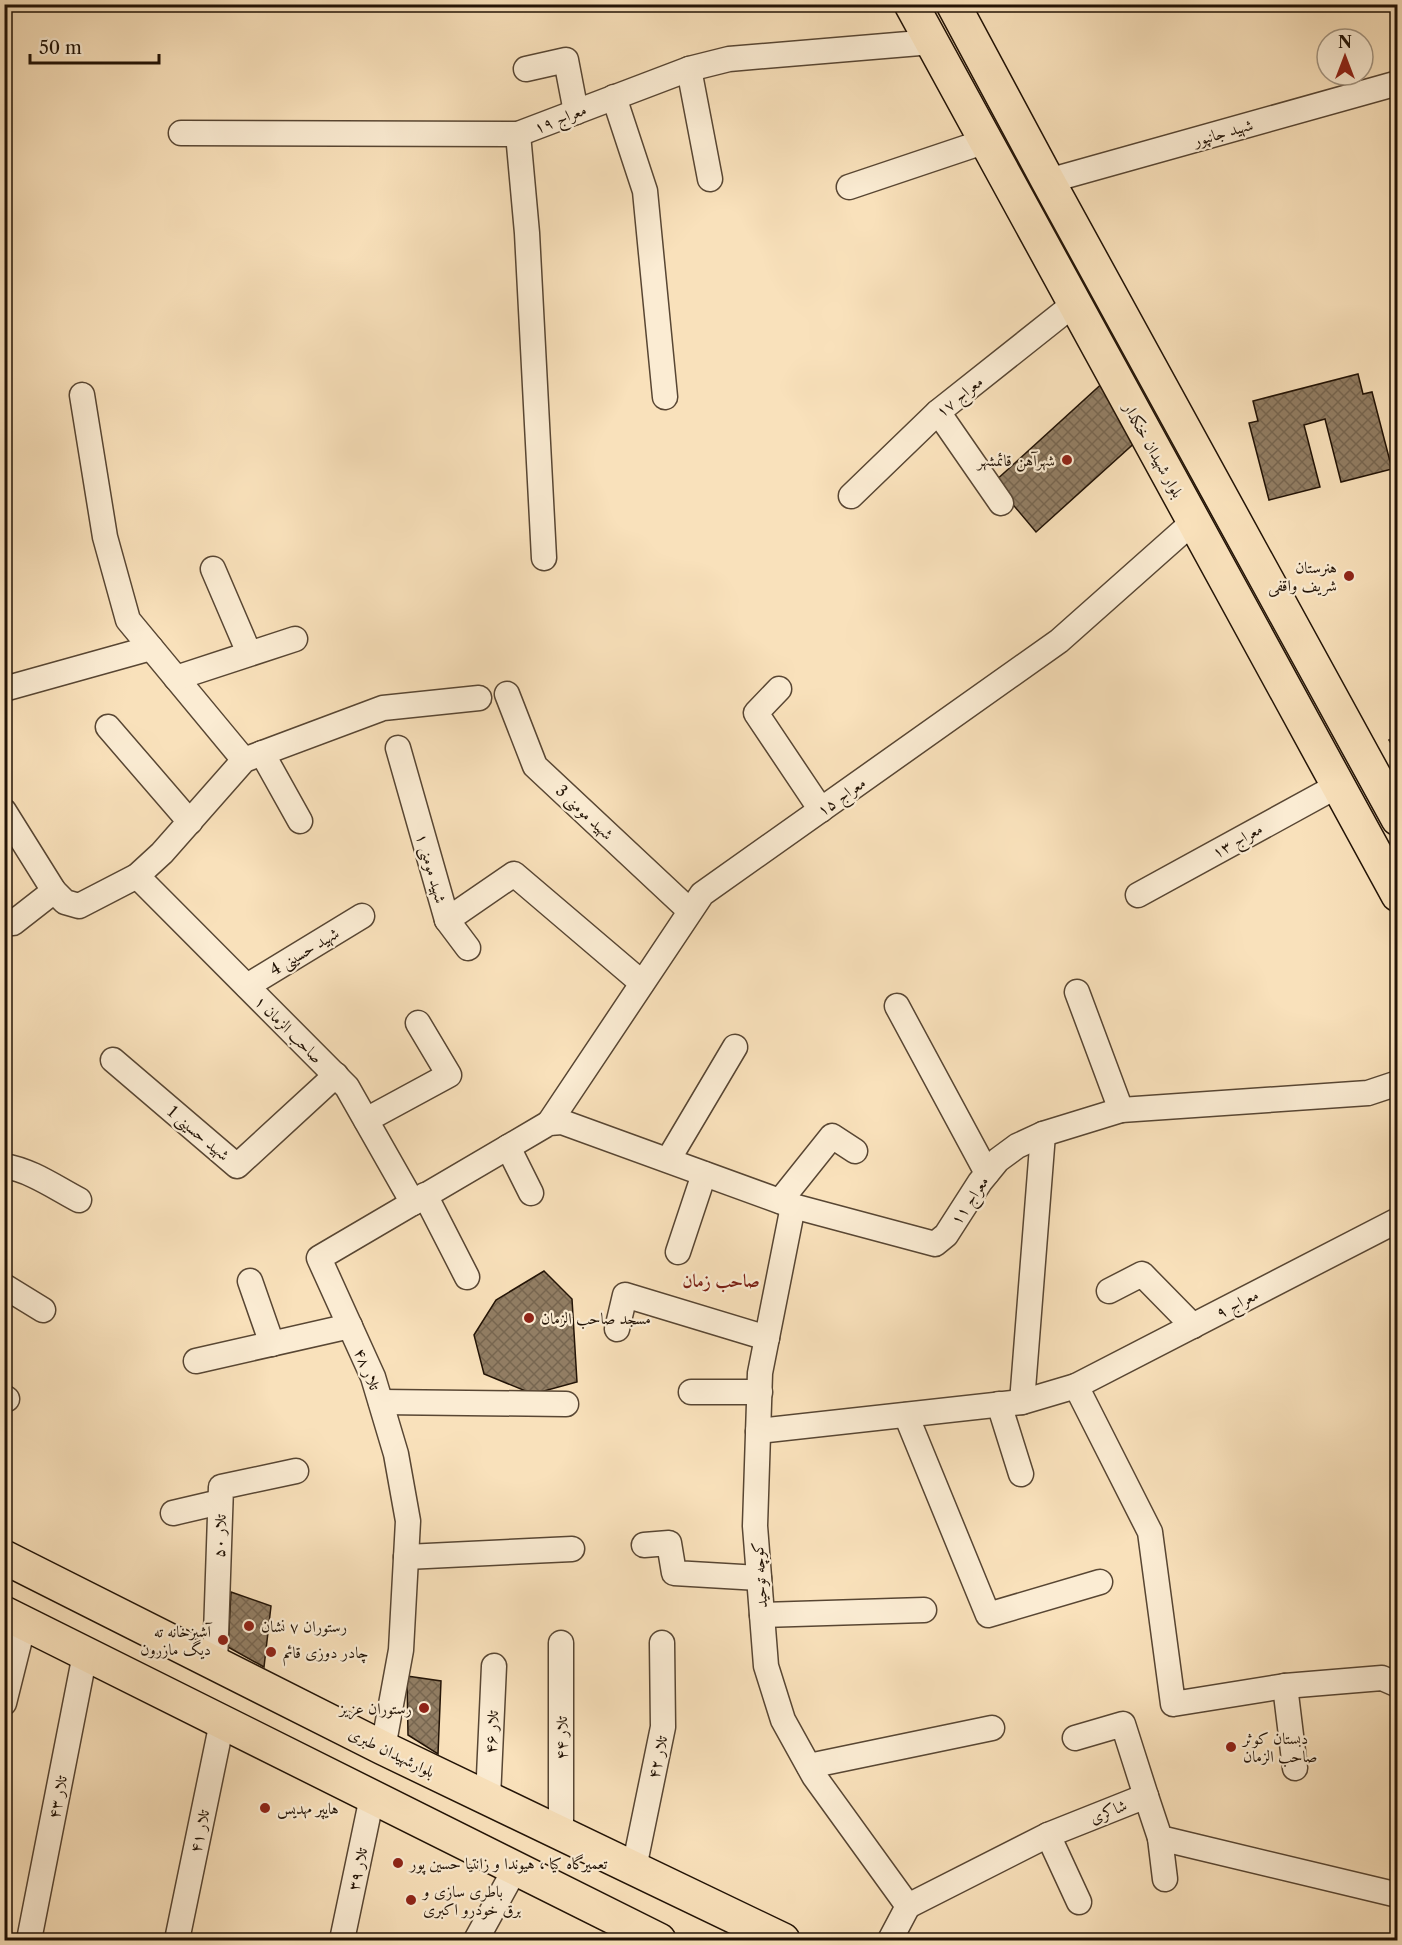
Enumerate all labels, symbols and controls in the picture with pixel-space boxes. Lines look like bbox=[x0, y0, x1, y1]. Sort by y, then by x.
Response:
scale bar bbox=[30, 27, 159, 65]
north arrow bbox=[1315, 27, 1375, 87]
text: N bbox=[1338, 32, 1352, 52]
text: 50 m bbox=[39, 37, 82, 59]
street label: معراج ۱۹ bbox=[531, 99, 591, 142]
street label: شهید جانپور bbox=[1189, 114, 1255, 152]
street label: معراج ۱۷ bbox=[931, 371, 990, 425]
street label: بلوار شهیدان خنکدار bbox=[1118, 397, 1188, 502]
place label: شهرآهن قائمشهر bbox=[976, 450, 1055, 472]
marker: شهرآهن قائمشهر bbox=[1060, 453, 1074, 467]
place label: هنرستان شریف واقفی bbox=[1268, 557, 1337, 597]
marker: هنرستان شریف واقفی bbox=[1342, 569, 1356, 583]
street label: معراج ۱۵ bbox=[813, 772, 872, 824]
street label: شهید مومنی 3 bbox=[551, 780, 618, 845]
street label: معراج ۱۳ bbox=[1208, 818, 1268, 866]
street label: شهید مومنی ۱ bbox=[411, 831, 452, 906]
street label: شهید حسینی 4 bbox=[266, 923, 343, 981]
street label: صاحب الزمان ۱ bbox=[250, 991, 327, 1068]
street label: شهید حسینی 1 bbox=[163, 1101, 234, 1166]
street label: معراج ۱۱ bbox=[945, 1172, 997, 1231]
district label: صاحب زمان bbox=[682, 1270, 760, 1293]
street label: معراج ۹ bbox=[1212, 1284, 1264, 1327]
place label: مسجد صاحب الزمان bbox=[541, 1308, 651, 1329]
marker: مسجد صاحب الزمان bbox=[522, 1311, 536, 1325]
street label: تلار ۴۸ bbox=[351, 1345, 386, 1394]
street label: تلار ۵۰ bbox=[208, 1513, 230, 1558]
street label: کوچه توحید bbox=[747, 1541, 773, 1609]
place label: رستوران ۷ نشان bbox=[261, 1616, 347, 1637]
marker: رستوران ۷ نشان bbox=[242, 1619, 256, 1633]
place label: آشپزخانه ته دیگ مازرون bbox=[140, 1621, 213, 1660]
marker: آشپزخانه ته دیگ مازرون bbox=[216, 1633, 230, 1647]
place label: چادر دوزی قائم bbox=[283, 1642, 369, 1667]
marker: چادر دوزی قائم bbox=[264, 1645, 278, 1659]
place label: رستوران عزیز bbox=[338, 1698, 412, 1720]
marker: رستوران عزیز bbox=[417, 1701, 431, 1715]
street label: تلار ۴۶ bbox=[480, 1709, 502, 1754]
street label: تلار ۴۴ bbox=[551, 1715, 571, 1760]
street label: بلوارشهیدان طبری bbox=[345, 1723, 438, 1782]
place label: دبستان کوثر صاحب الزمان bbox=[1241, 1728, 1317, 1767]
street label: تلار ۴۲ bbox=[643, 1733, 672, 1780]
marker: دبستان کوثر صاحب الزمان bbox=[1224, 1740, 1238, 1754]
street label: تلار ۴۳ bbox=[43, 1773, 71, 1820]
street label: شاکری bbox=[1086, 1795, 1130, 1828]
place label: هایپر مهدیس bbox=[277, 1798, 339, 1820]
marker: هایپر مهدیس bbox=[258, 1801, 272, 1815]
street label: تلار ۴۱ bbox=[185, 1807, 214, 1854]
street label: تلار ۳۹ bbox=[343, 1845, 372, 1892]
place label: تعمیرگاه کیا ، هیوندا و زانتیا حسین پور bbox=[408, 1853, 608, 1875]
marker: تعمیرگاه کیا ، هیوندا و زانتیا حسین پور bbox=[391, 1856, 405, 1870]
place label: باطری سازی و برق خودرو اکبری bbox=[421, 1881, 521, 1920]
marker: باطری سازی و برق خودرو اکبری bbox=[404, 1893, 418, 1907]

